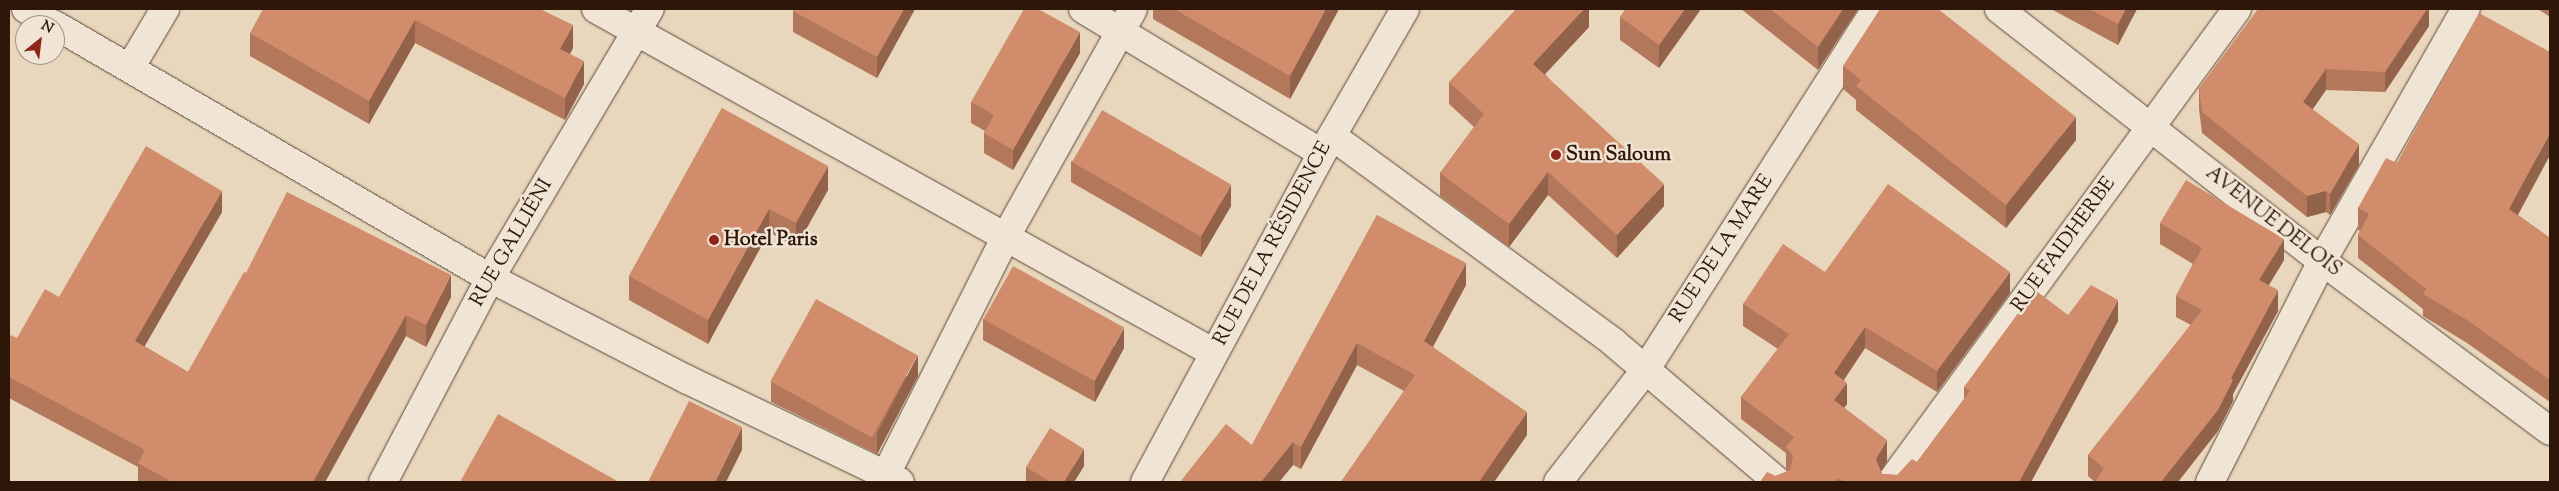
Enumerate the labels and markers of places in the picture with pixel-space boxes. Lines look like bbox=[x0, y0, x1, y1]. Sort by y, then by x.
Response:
place label: Sun Saloum bbox=[1566, 143, 1671, 167]
marker: Sun Saloum bbox=[1550, 149, 1562, 161]
place label: Hotel Paris bbox=[724, 228, 818, 252]
marker: Hotel Paris bbox=[708, 234, 720, 246]

